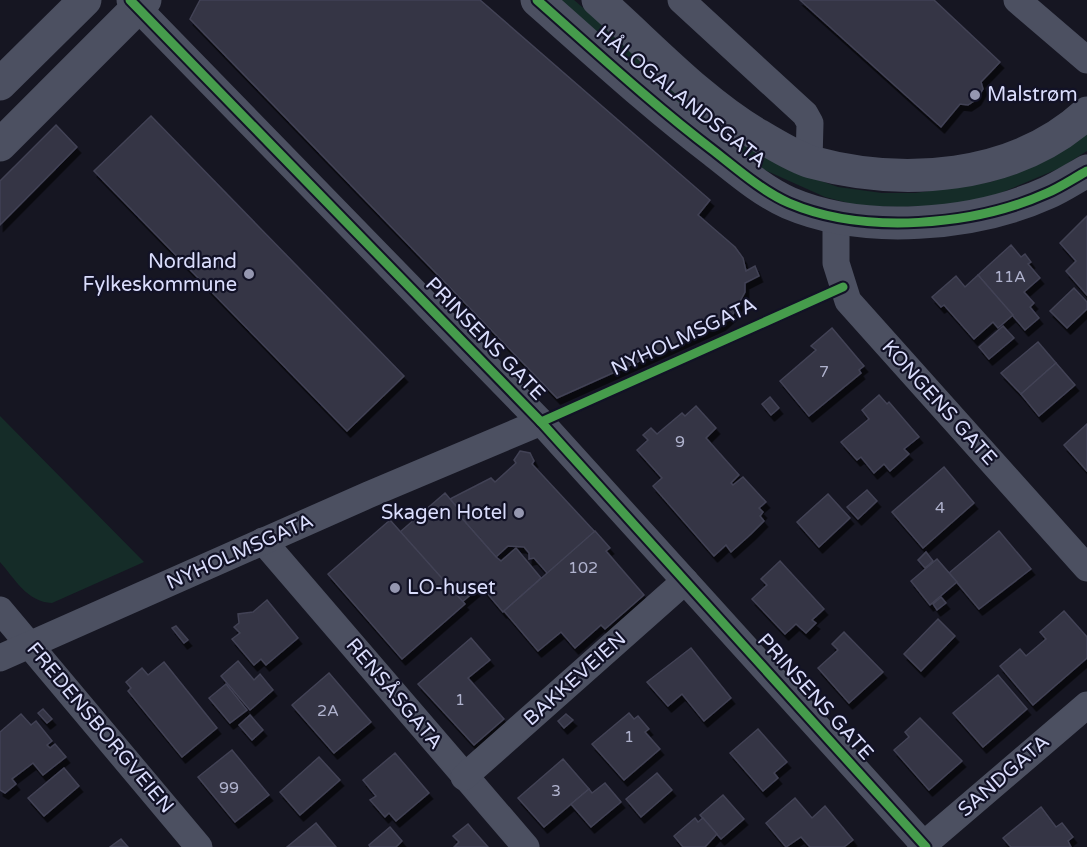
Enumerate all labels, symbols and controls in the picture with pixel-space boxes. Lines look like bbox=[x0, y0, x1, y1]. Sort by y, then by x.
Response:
street label: HÅLOGALANDSGATA bbox=[591, 20, 772, 173]
place label: Malstrøm bbox=[987, 83, 1078, 107]
marker: Malstrøm bbox=[968, 88, 982, 102]
place label: Nordland Fylkeskommune bbox=[83, 250, 237, 297]
marker: Nordland Fylkeskommune bbox=[242, 267, 256, 281]
house number: 11A bbox=[994, 267, 1026, 287]
street label: PRINSENS GATE bbox=[420, 272, 550, 406]
street label: NYHOLMSGATA bbox=[607, 293, 761, 381]
street label: KONGENS GATE bbox=[876, 335, 1002, 471]
house number: 7 bbox=[819, 362, 829, 382]
house number: 9 bbox=[675, 432, 685, 452]
house number: 4 bbox=[935, 498, 945, 518]
place label: Skagen Hotel bbox=[381, 501, 507, 525]
marker: Skagen Hotel bbox=[512, 506, 526, 520]
street label: NYHOLMSGATA bbox=[163, 509, 317, 595]
house number: 102 bbox=[568, 558, 598, 578]
place label: LO-huset bbox=[407, 576, 496, 600]
marker: LO-huset bbox=[388, 581, 402, 595]
street label: BAKKEVEIEN bbox=[519, 627, 631, 731]
street label: PRINSENS GATE bbox=[752, 629, 878, 765]
street label: RENSÅSGATA bbox=[341, 633, 448, 754]
street label: FREDENSBORGVEIEN bbox=[21, 638, 179, 818]
house number: 1 bbox=[455, 690, 465, 710]
house number: 2A bbox=[317, 701, 339, 721]
house number: 1 bbox=[624, 727, 634, 747]
street label: SANDGATA bbox=[953, 730, 1055, 822]
house number: 99 bbox=[219, 778, 239, 798]
house number: 3 bbox=[551, 781, 561, 801]

